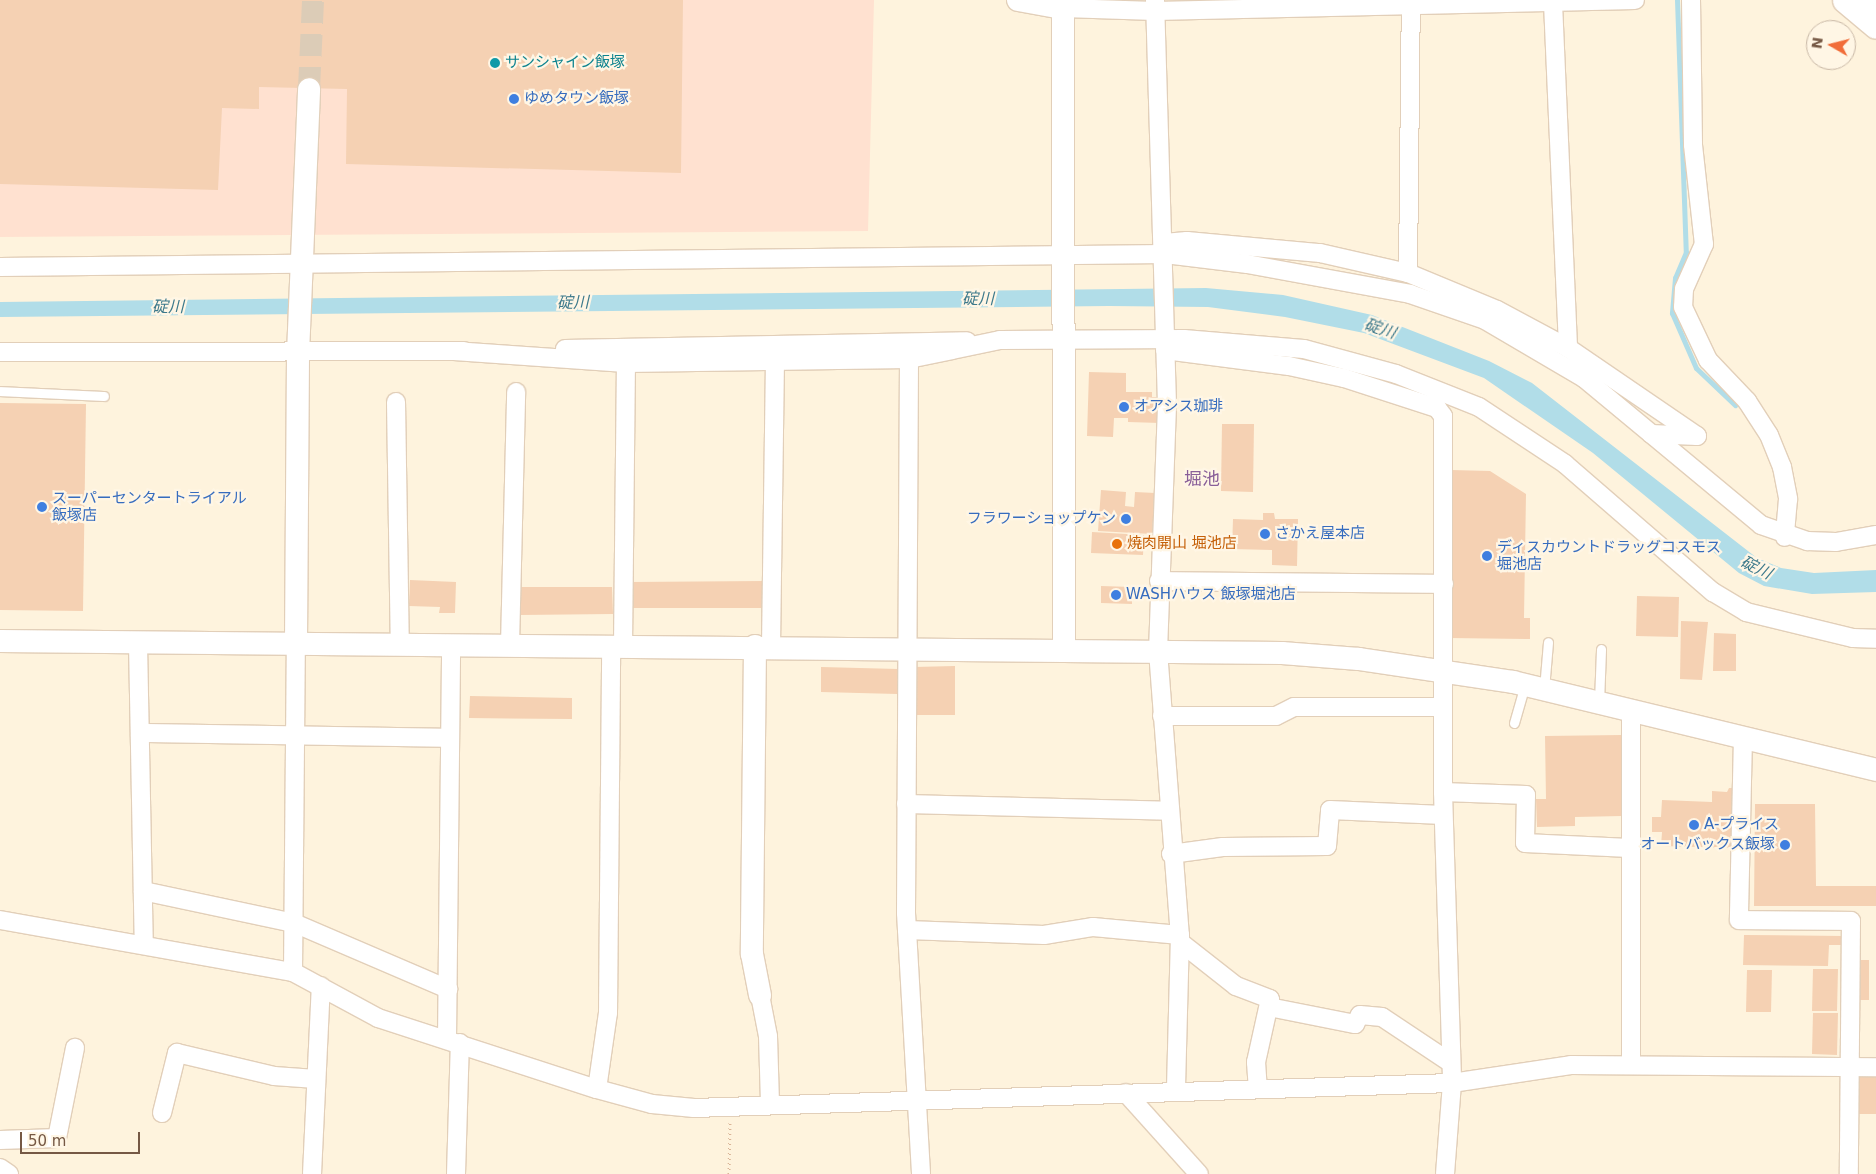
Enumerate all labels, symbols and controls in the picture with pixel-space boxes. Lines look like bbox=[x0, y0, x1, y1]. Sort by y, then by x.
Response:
north arrow bbox=[1806, 20, 1856, 70]
text: N bbox=[1808, 36, 1826, 50]
place label: サンシャイン飯塚 bbox=[505, 54, 625, 72]
marker: サンシャイン飯塚 bbox=[489, 57, 501, 69]
place label: ゆめタウン飯塚 bbox=[524, 90, 629, 108]
marker: ゆめタウン飯塚 bbox=[508, 93, 520, 105]
water label: 碇川 bbox=[962, 289, 994, 309]
water label: 碇川 bbox=[557, 293, 589, 313]
water label: 碇川 bbox=[152, 297, 184, 317]
water label: 碇川 bbox=[1362, 315, 1398, 343]
place label: オアシス珈琲 bbox=[1134, 398, 1224, 416]
marker: オアシス珈琲 bbox=[1118, 401, 1130, 413]
district label: 堀池 bbox=[1184, 468, 1220, 490]
place label: スーパーセンタートライアル 飯塚店 bbox=[52, 489, 247, 524]
marker: スーパーセンタートライアル 飯塚店 bbox=[36, 501, 48, 513]
place label: フラワーショップケン bbox=[966, 510, 1116, 528]
marker: フラワーショップケン bbox=[1120, 513, 1132, 525]
place label: さかえ屋本店 bbox=[1275, 525, 1365, 543]
marker: さかえ屋本店 bbox=[1259, 528, 1271, 540]
place label: 焼肉開山 堀池店 bbox=[1127, 535, 1237, 553]
marker: 焼肉開山 堀池店 bbox=[1111, 538, 1123, 550]
place label: ディスカウントドラッグコスモス 堀池店 bbox=[1497, 538, 1722, 573]
marker: ディスカウントドラッグコスモス 堀池店 bbox=[1481, 550, 1493, 562]
water label: 碇川 bbox=[1737, 552, 1775, 584]
place label: WASHハウス 飯塚堀池店 bbox=[1126, 586, 1296, 604]
marker: WASHハウス 飯塚堀池店 bbox=[1110, 589, 1122, 601]
place label: A-プライス bbox=[1704, 816, 1779, 834]
marker: A-プライス bbox=[1688, 819, 1700, 831]
place label: オートバックス飯塚 bbox=[1640, 836, 1775, 854]
marker: オートバックス飯塚 bbox=[1779, 839, 1791, 851]
scale bar bbox=[22, 1122, 142, 1154]
text: 50 m bbox=[28, 1132, 66, 1150]

